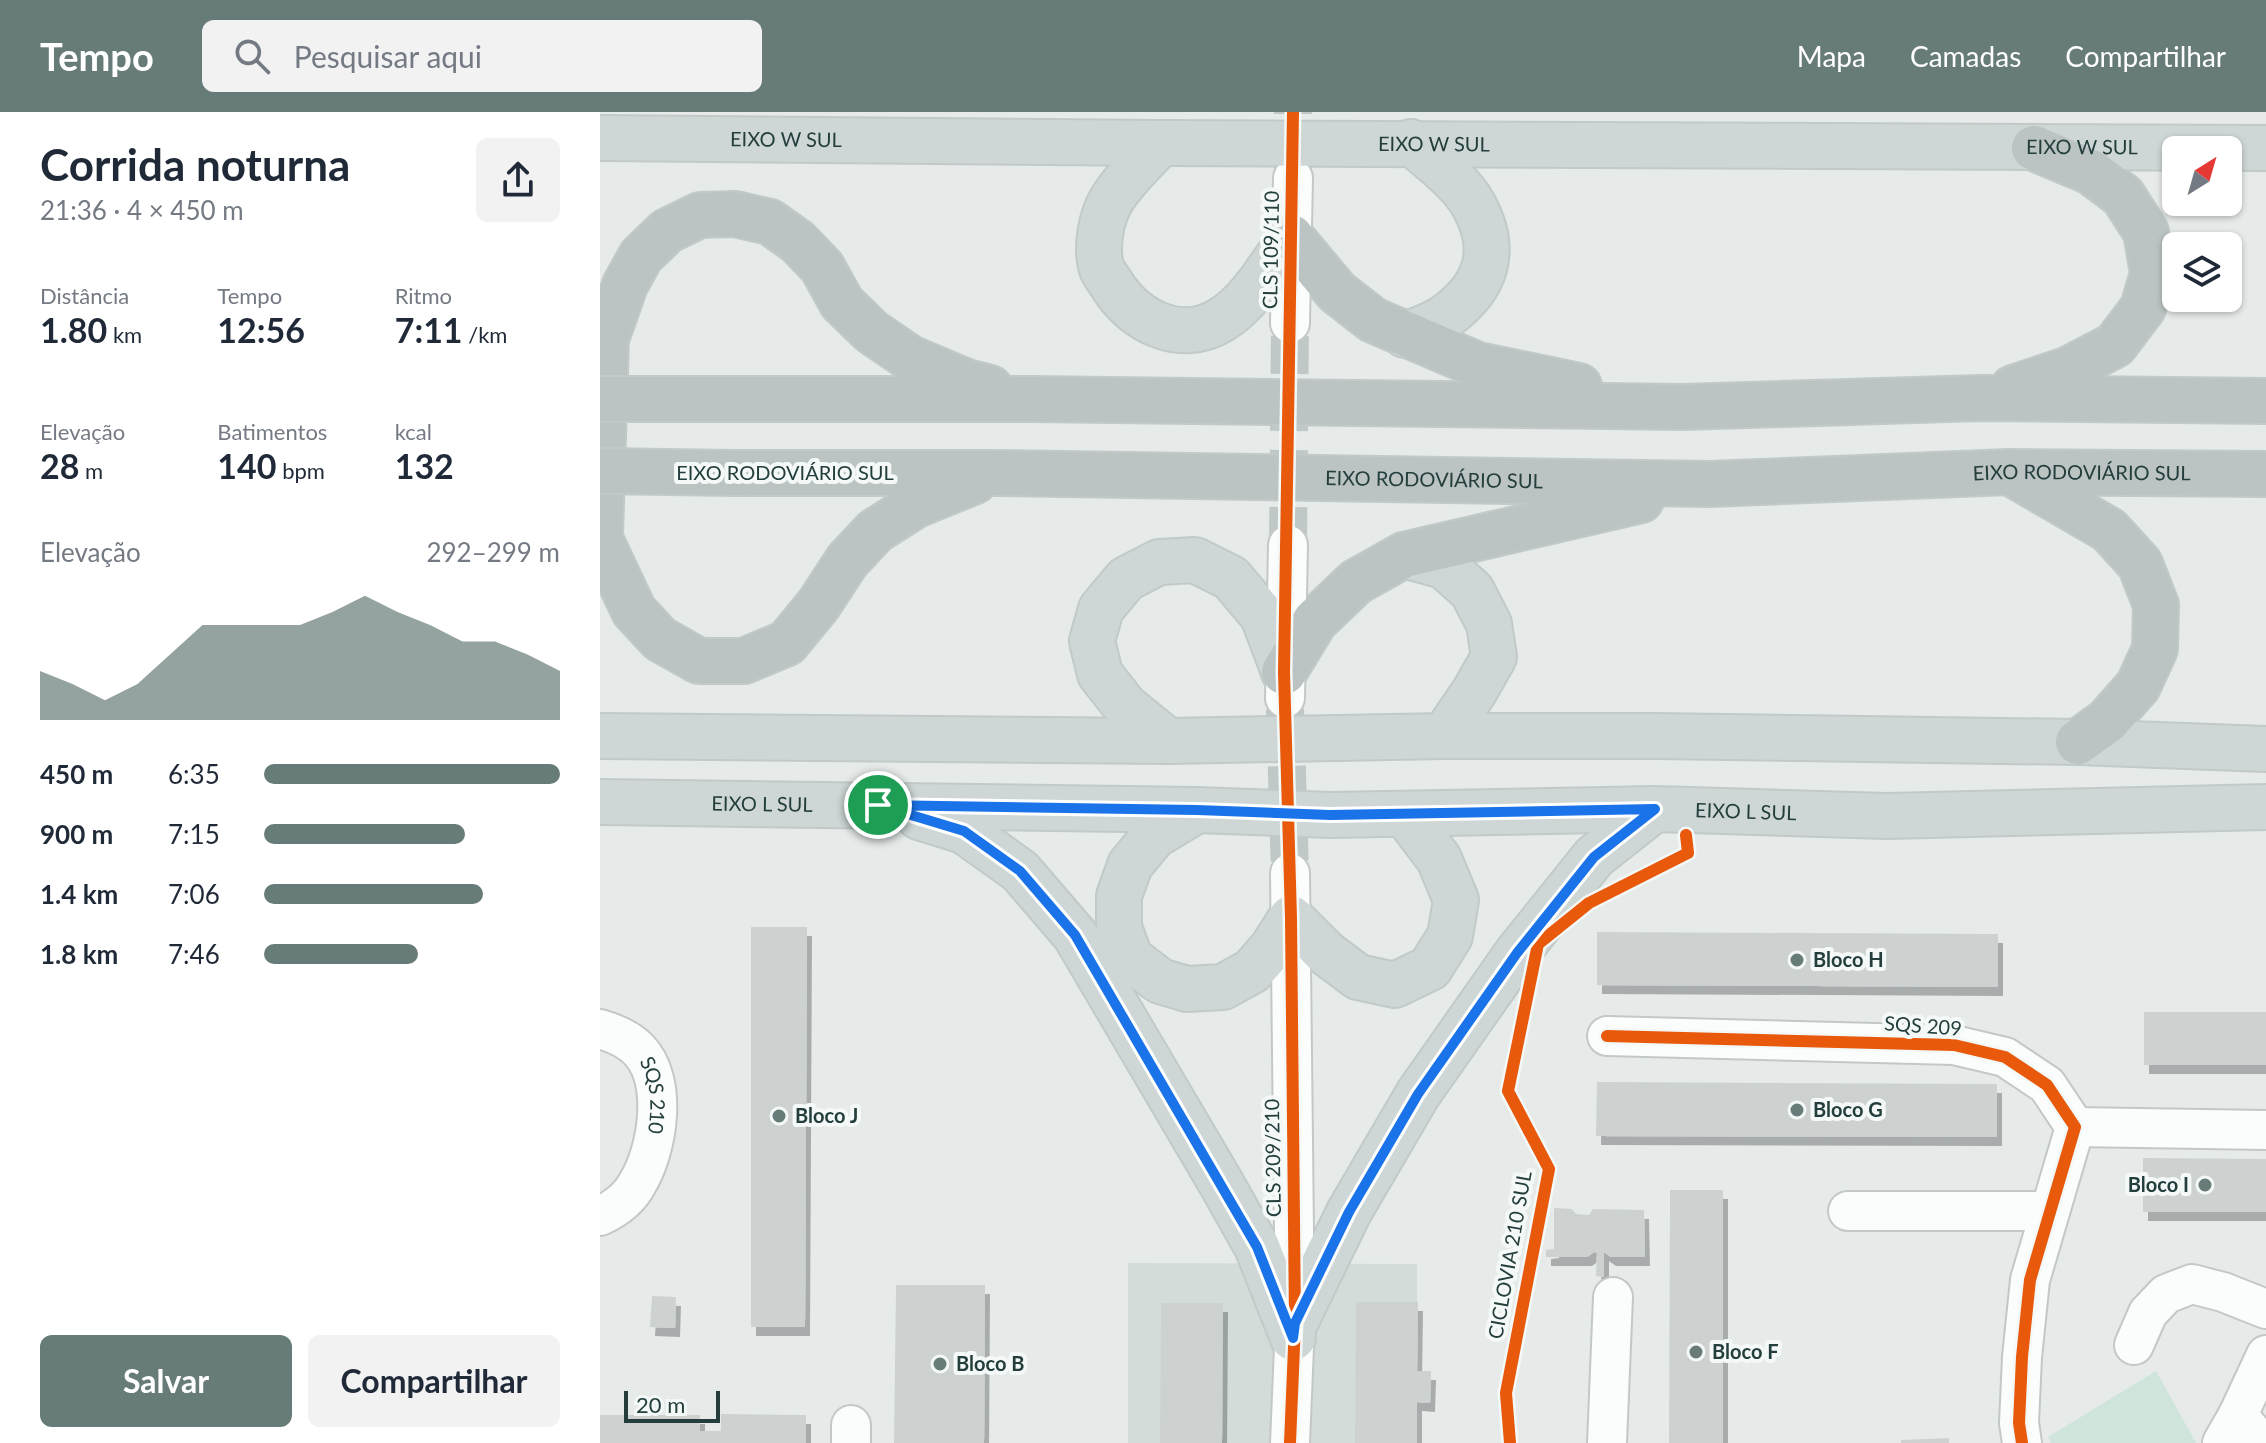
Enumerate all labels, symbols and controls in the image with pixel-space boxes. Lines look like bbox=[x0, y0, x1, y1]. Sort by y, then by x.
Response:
search box bbox=[202, 20, 762, 92]
text: Tempo bbox=[40, 33, 154, 79]
icon: search bbox=[230, 34, 274, 78]
text: Pesquisar aqui bbox=[294, 38, 482, 74]
text: Mapa bbox=[1797, 39, 1866, 73]
text: Camadas bbox=[1910, 39, 2021, 73]
text: Compartilhar bbox=[2065, 39, 2226, 73]
street label: EIXO W SUL bbox=[730, 126, 842, 151]
street label: EIXO W SUL bbox=[1378, 131, 1490, 155]
street label: EIXO W SUL bbox=[2026, 134, 2138, 158]
north arrow bbox=[2162, 136, 2242, 216]
map controls bbox=[2162, 136, 2242, 312]
text: Corrida noturna bbox=[40, 138, 350, 190]
button: share bbox=[476, 138, 560, 222]
street label: CLS 109/110 bbox=[1257, 191, 1283, 309]
text: 21:36 · 4 × 450 m bbox=[40, 194, 244, 226]
button: layers bbox=[2162, 232, 2242, 312]
text: Distância bbox=[40, 282, 129, 309]
text: Tempo bbox=[217, 282, 282, 309]
text: Ritmo bbox=[395, 282, 452, 309]
text: 1.80 bbox=[40, 309, 107, 350]
text: 12:56 bbox=[217, 309, 305, 350]
text: 7:11 bbox=[395, 309, 463, 350]
text: km bbox=[107, 321, 142, 348]
text: /km bbox=[463, 321, 507, 348]
text: Elevação bbox=[40, 418, 125, 445]
text: Batimentos bbox=[217, 418, 327, 445]
text: kcal bbox=[395, 418, 432, 445]
text: 28 bbox=[40, 445, 79, 486]
text: 140 bbox=[217, 445, 277, 486]
text: 132 bbox=[395, 445, 454, 486]
text: m bbox=[79, 457, 103, 484]
text: bpm bbox=[277, 457, 325, 484]
street label: EIXO RODOVIÁRIO SUL bbox=[1972, 459, 2191, 484]
street label: EIXO RODOVIÁRIO SUL bbox=[676, 460, 894, 484]
street label: EIXO RODOVIÁRIO SUL bbox=[1325, 465, 1543, 492]
text: Elevação bbox=[40, 536, 141, 568]
text: 292–299 m bbox=[426, 536, 560, 568]
text: 450 m bbox=[40, 758, 113, 790]
text: 6:35 bbox=[168, 758, 220, 790]
pin bbox=[844, 771, 912, 839]
icon: arrive bbox=[856, 783, 900, 827]
street label: EIXO L SUL bbox=[711, 790, 813, 816]
street label: EIXO L SUL bbox=[1695, 797, 1797, 824]
text: 900 m bbox=[40, 818, 113, 850]
text: 7:15 bbox=[168, 818, 220, 850]
text: 1.4 km bbox=[40, 878, 118, 910]
text: 7:06 bbox=[168, 878, 220, 910]
text: 1.8 km bbox=[40, 938, 118, 970]
text: 7:46 bbox=[168, 938, 220, 970]
place label: Bloco H bbox=[1813, 947, 1884, 971]
marker: Bloco H bbox=[1788, 951, 1806, 969]
street label: SQS 209 bbox=[1884, 1010, 1963, 1040]
street label: SQS 210 bbox=[636, 1052, 670, 1136]
place label: Bloco G bbox=[1813, 1097, 1883, 1121]
street label: CLS 209/210 bbox=[1259, 1099, 1285, 1217]
marker: Bloco G bbox=[1788, 1101, 1806, 1119]
place label: Bloco J bbox=[795, 1103, 858, 1127]
marker: Bloco J bbox=[770, 1107, 788, 1125]
street label: CICLOVIA 210 SUL bbox=[1482, 1169, 1536, 1341]
place label: Bloco I bbox=[2128, 1172, 2189, 1196]
marker: Bloco I bbox=[2196, 1176, 2214, 1194]
button: Salvar bbox=[40, 1335, 292, 1427]
button: Compartilhar bbox=[308, 1335, 560, 1427]
place label: Bloco F bbox=[1712, 1339, 1779, 1363]
marker: Bloco F bbox=[1687, 1343, 1705, 1361]
place label: Bloco B bbox=[956, 1351, 1024, 1375]
marker: Bloco B bbox=[931, 1355, 949, 1373]
scale bar bbox=[624, 1387, 720, 1423]
text: 20 m bbox=[636, 1391, 685, 1418]

